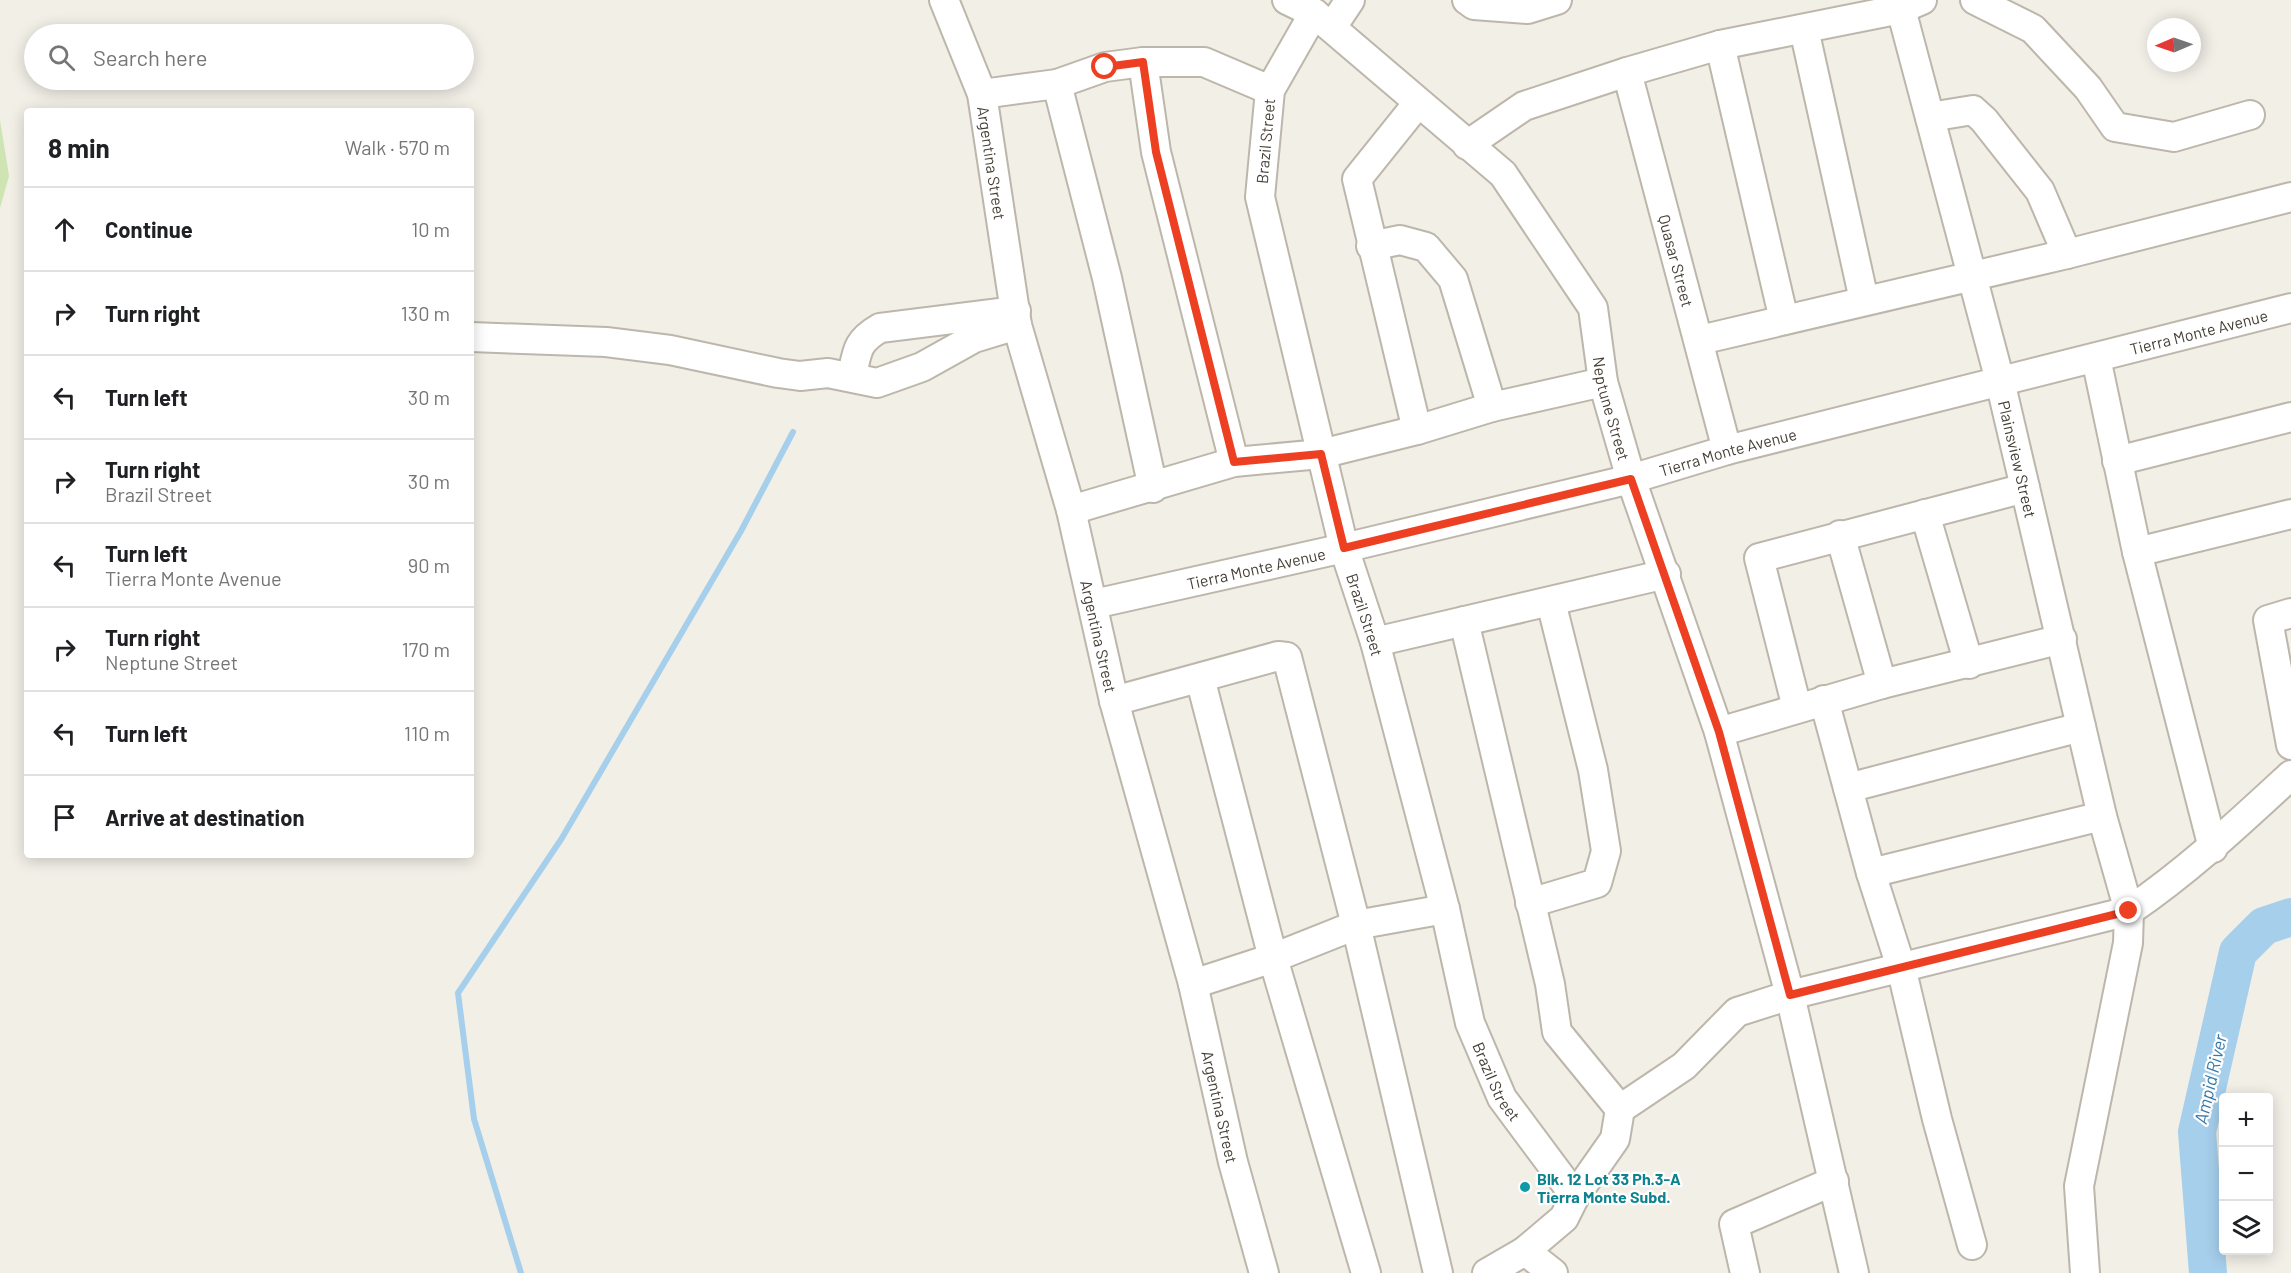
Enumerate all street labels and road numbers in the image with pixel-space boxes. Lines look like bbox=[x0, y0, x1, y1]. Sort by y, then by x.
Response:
street label: Brazil Street bbox=[1252, 97, 1278, 185]
street label: Argentina Street bbox=[974, 105, 1010, 221]
street label: Quasar Street bbox=[1656, 212, 1698, 309]
street label: Tierra Monte Avenue bbox=[2128, 305, 2270, 358]
street label: Neptune Street bbox=[1590, 355, 1635, 462]
street label: Plainsview Street bbox=[1995, 398, 2041, 519]
street label: Tierra Monte Avenue bbox=[1657, 423, 1798, 479]
street label: Tierra Monte Avenue bbox=[1185, 543, 1327, 592]
street label: Brazil Street bbox=[1343, 571, 1388, 658]
street label: Argentina Street bbox=[1078, 578, 1121, 694]
street label: Brazil Street bbox=[1470, 1039, 1525, 1124]
street label: Argentina Street bbox=[1199, 1049, 1242, 1165]

